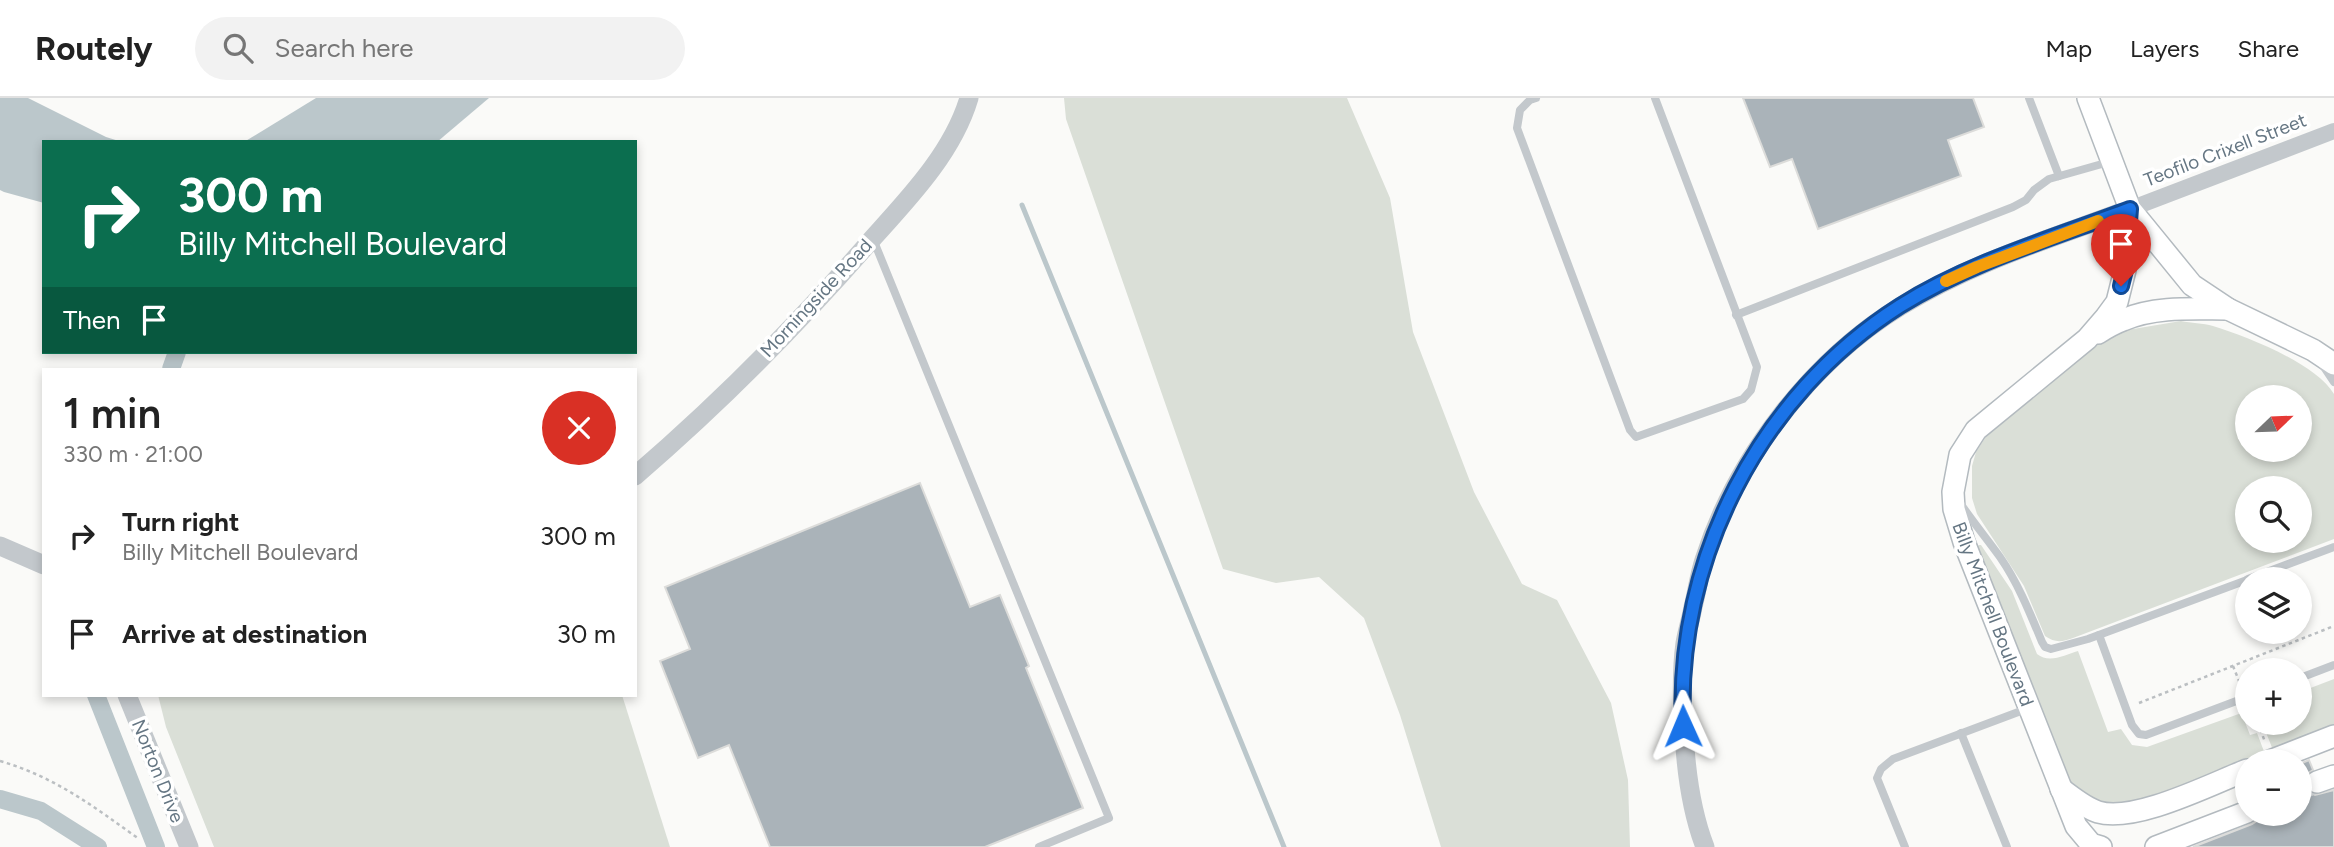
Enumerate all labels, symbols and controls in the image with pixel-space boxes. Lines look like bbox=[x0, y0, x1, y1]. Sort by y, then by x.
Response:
search box bbox=[195, 17, 685, 80]
text: Routely bbox=[35, 29, 153, 68]
icon: search bbox=[219, 29, 257, 67]
text: Search here bbox=[275, 32, 414, 64]
text: Map bbox=[2045, 34, 2092, 63]
text: Layers bbox=[2130, 34, 2199, 63]
text: Share bbox=[2237, 34, 2299, 63]
street label: Teofilo Crixell Street bbox=[2141, 108, 2309, 192]
text: 300 m bbox=[178, 165, 323, 224]
icon: right bbox=[63, 168, 154, 259]
pin bbox=[2091, 214, 2151, 286]
text: Billy Mitchell Boulevard bbox=[178, 225, 507, 263]
icon: arrive bbox=[2102, 225, 2140, 263]
street label: Morningside Road bbox=[755, 234, 877, 362]
icon: arrive bbox=[135, 301, 173, 339]
text: Then bbox=[63, 304, 121, 336]
north arrow bbox=[2235, 385, 2312, 462]
map controls bbox=[2235, 385, 2312, 826]
text: 1 min bbox=[63, 388, 161, 439]
button: close bbox=[542, 391, 616, 465]
text: 330 m · 21:00 bbox=[63, 440, 203, 468]
button: search bbox=[2235, 476, 2312, 553]
text: Turn right bbox=[122, 506, 239, 538]
icon: right bbox=[63, 517, 101, 555]
street label: Billy Mitchell Boulevard bbox=[1947, 519, 2039, 709]
text: 300 m bbox=[540, 520, 616, 552]
text: Billy Mitchell Boulevard bbox=[122, 538, 359, 566]
button: layers bbox=[2235, 567, 2312, 644]
icon: arrive bbox=[63, 615, 101, 653]
text: Arrive at destination bbox=[122, 618, 367, 650]
text: 30 m bbox=[557, 618, 616, 650]
button: + bbox=[2235, 658, 2312, 735]
position arrow bbox=[1646, 689, 1720, 763]
street label: Norton Drive bbox=[127, 716, 189, 826]
button: − bbox=[2235, 749, 2312, 826]

